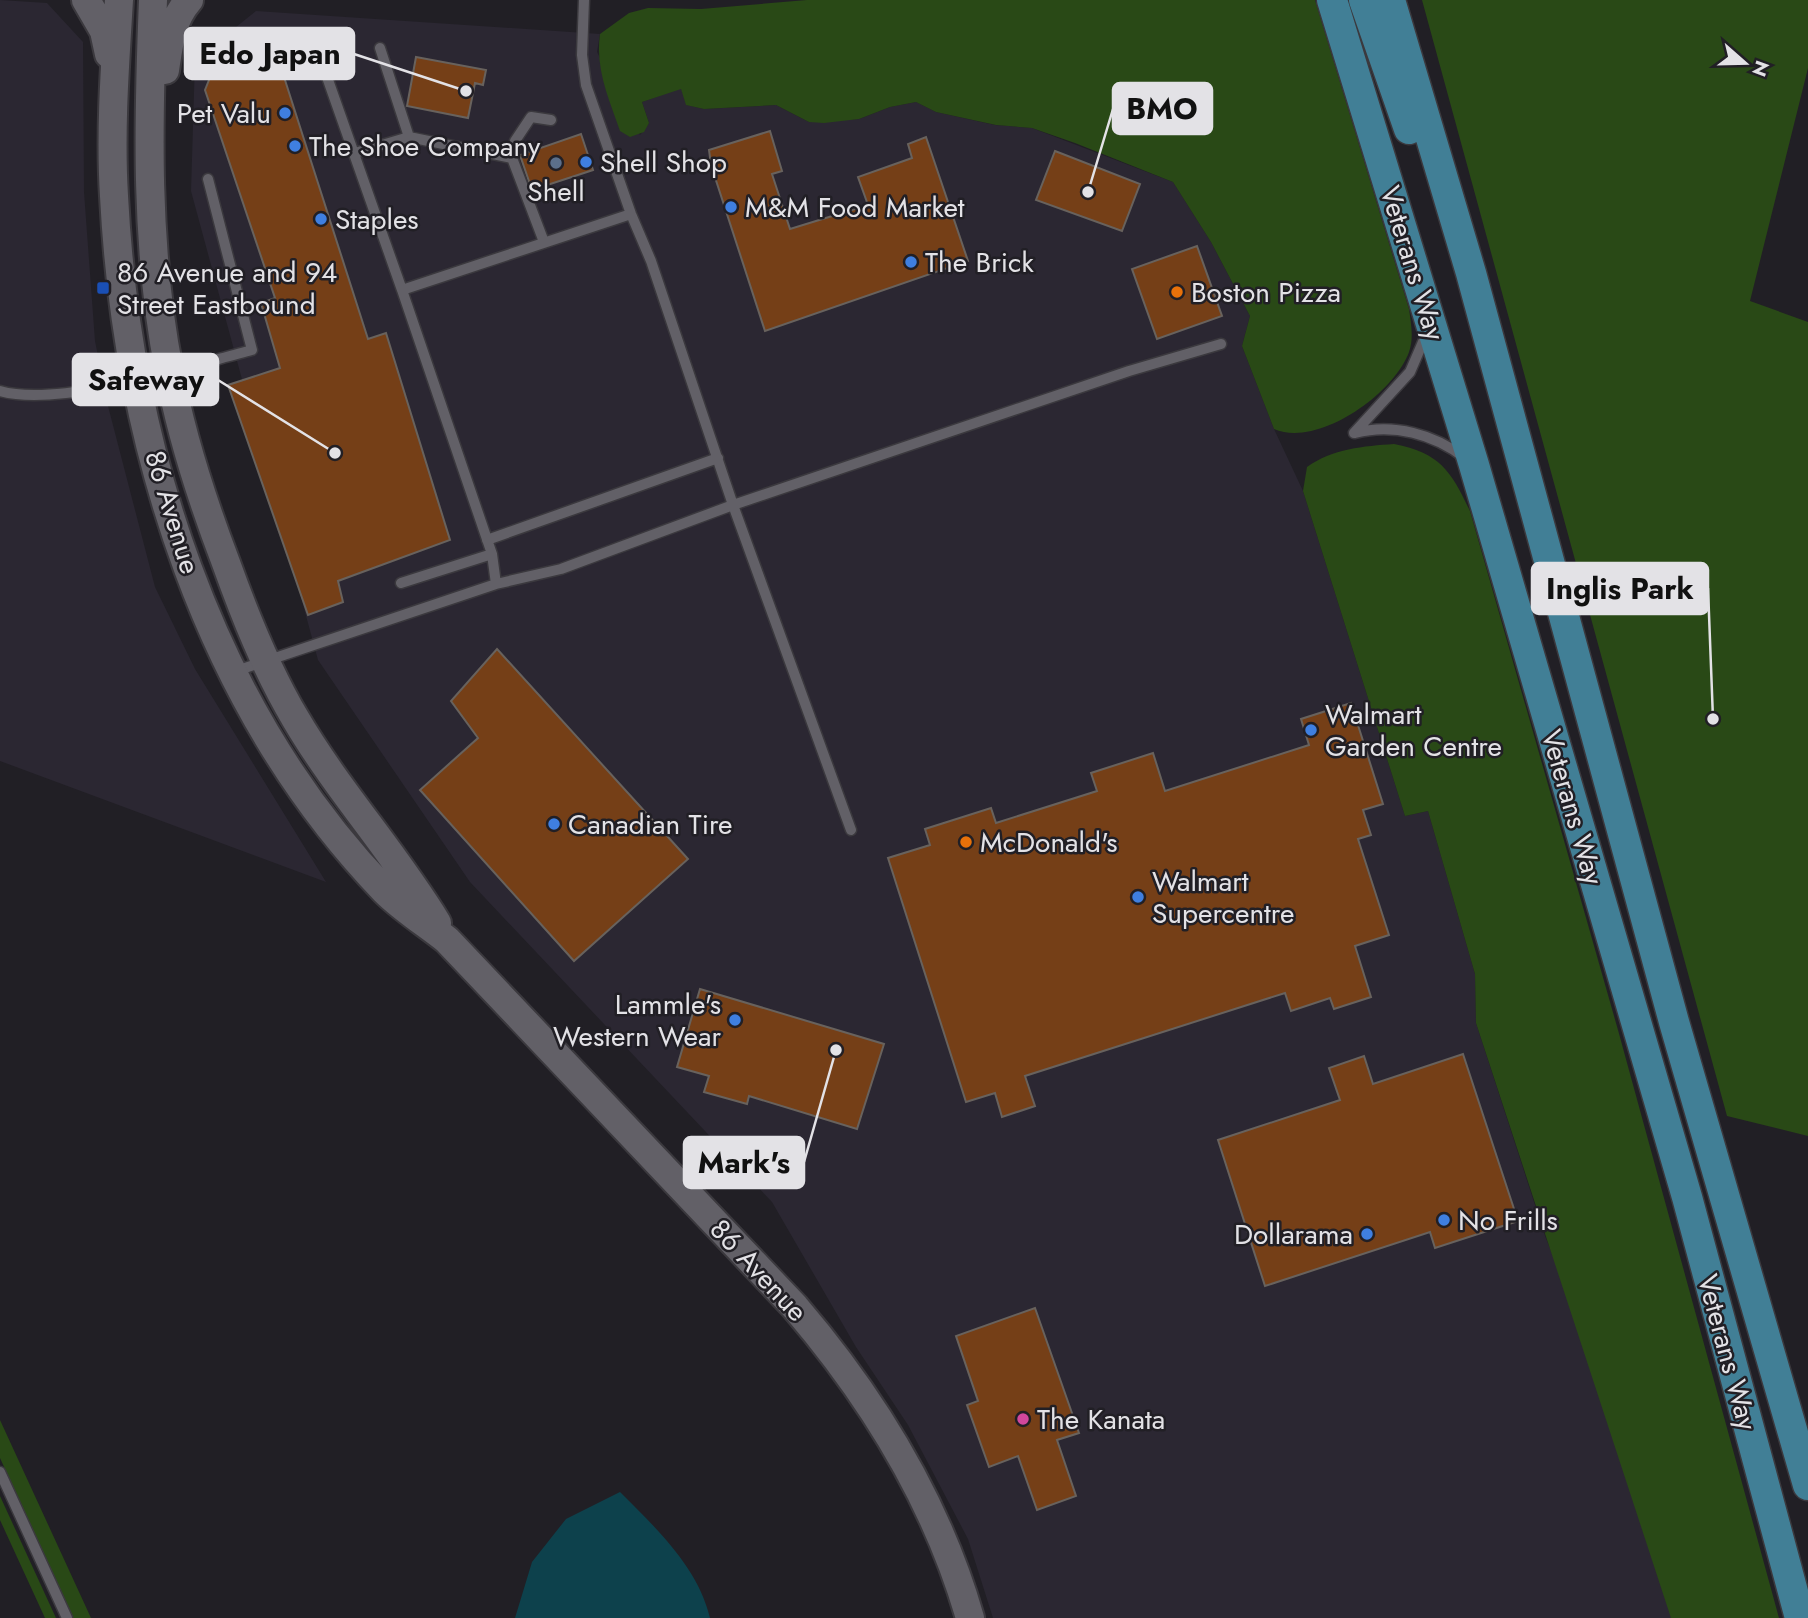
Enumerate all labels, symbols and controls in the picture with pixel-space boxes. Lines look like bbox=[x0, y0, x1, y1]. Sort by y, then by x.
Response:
callout: Edo Japan bbox=[185, 28, 354, 79]
north arrow bbox=[1710, 28, 1780, 98]
text: Edo Japan bbox=[199, 32, 341, 75]
text: N bbox=[1745, 57, 1776, 80]
callout: BMO bbox=[1113, 83, 1212, 134]
text: BMO bbox=[1126, 87, 1198, 130]
place label: Pet Valu bbox=[177, 93, 271, 134]
marker: Pet Valu bbox=[277, 105, 293, 121]
place label: The Shoe Company bbox=[309, 126, 541, 167]
marker: The Shoe Company bbox=[287, 138, 303, 154]
place label: Shell Shop bbox=[600, 142, 727, 183]
marker: Shell Shop bbox=[578, 154, 594, 170]
marker: Shell bbox=[548, 155, 564, 171]
place label: Shell bbox=[527, 171, 585, 212]
street label: Veterans Way bbox=[1370, 181, 1456, 346]
place label: M&M Food Market bbox=[745, 187, 965, 228]
place label: Staples bbox=[335, 199, 419, 240]
marker: M&M Food Market bbox=[723, 199, 739, 215]
marker: Staples bbox=[313, 211, 329, 227]
place label: The Brick bbox=[925, 242, 1034, 283]
place label: 86 Avenue and 94 Street Eastbound bbox=[117, 252, 337, 325]
marker: The Brick bbox=[903, 254, 919, 270]
place label: Boston Pizza bbox=[1191, 272, 1341, 313]
marker: 86 Avenue and 94 Street Eastbound bbox=[95, 280, 111, 296]
marker: Boston Pizza bbox=[1169, 284, 1185, 300]
callout: Safeway bbox=[73, 354, 218, 405]
text: Safeway bbox=[88, 358, 205, 401]
street label: 86 Avenue bbox=[134, 445, 211, 579]
callout: Inglis Park bbox=[1532, 563, 1708, 614]
text: Inglis Park bbox=[1546, 567, 1695, 610]
place label: Walmart Garden Centre bbox=[1325, 694, 1502, 767]
marker: Walmart Garden Centre bbox=[1303, 722, 1319, 738]
street label: Veterans Way bbox=[1531, 725, 1614, 890]
place label: Canadian Tire bbox=[568, 804, 733, 845]
marker: Canadian Tire bbox=[546, 816, 562, 832]
place label: McDonald's bbox=[980, 822, 1117, 863]
marker: McDonald's bbox=[958, 834, 974, 850]
place label: Walmart Supercentre bbox=[1152, 861, 1294, 934]
marker: Walmart Supercentre bbox=[1130, 889, 1146, 905]
place label: Lammle's Western Wear bbox=[553, 984, 721, 1057]
marker: Lammle's Western Wear bbox=[727, 1012, 743, 1028]
callout: Mark's bbox=[684, 1137, 804, 1188]
text: Mark's bbox=[698, 1141, 790, 1184]
place label: No Frills bbox=[1458, 1200, 1558, 1241]
street label: 86 Avenue bbox=[700, 1210, 817, 1331]
marker: No Frills bbox=[1436, 1212, 1452, 1228]
place label: Dollarama bbox=[1234, 1214, 1353, 1255]
marker: Dollarama bbox=[1359, 1226, 1375, 1242]
street label: Veterans Way bbox=[1687, 1270, 1768, 1435]
place label: The Kanata bbox=[1037, 1399, 1165, 1440]
marker: The Kanata bbox=[1015, 1411, 1031, 1427]

